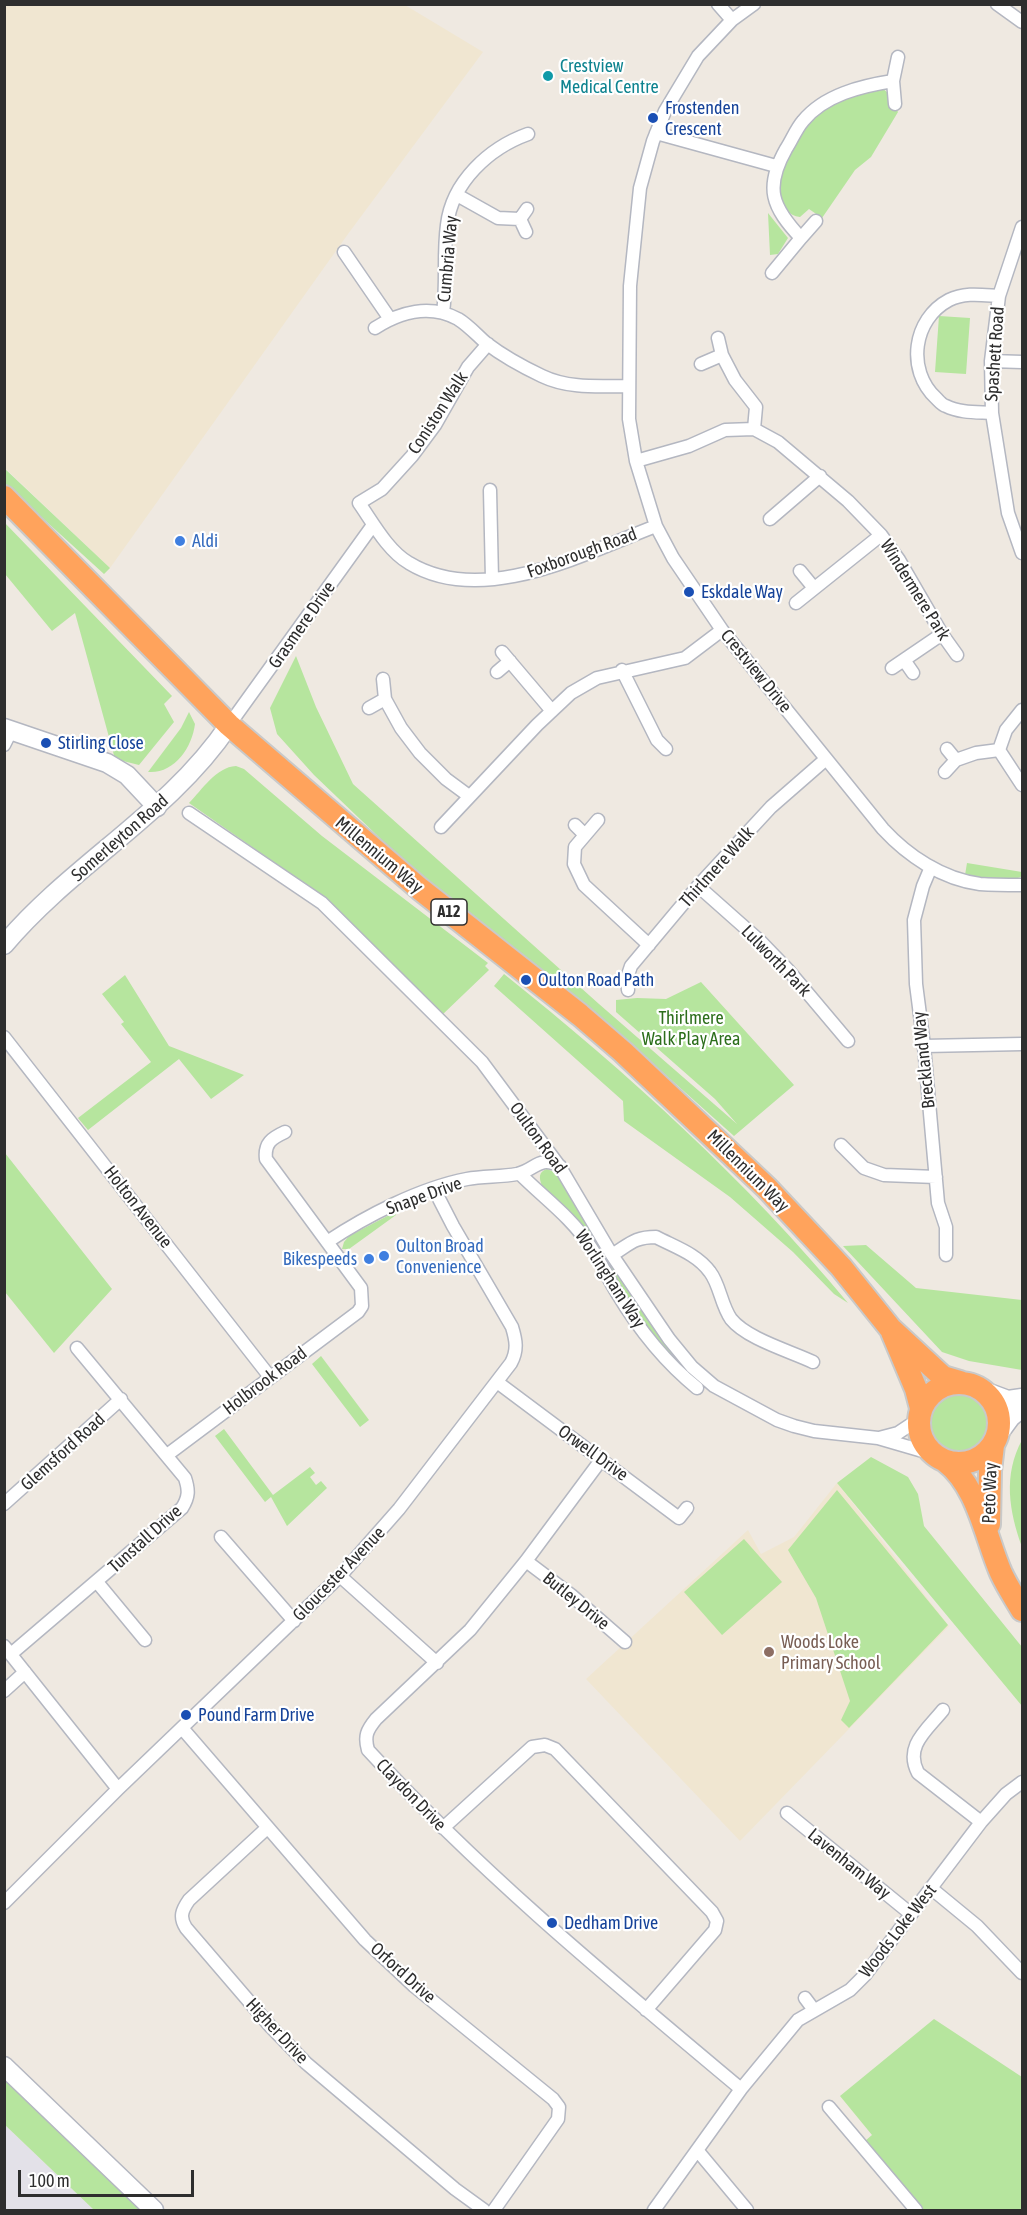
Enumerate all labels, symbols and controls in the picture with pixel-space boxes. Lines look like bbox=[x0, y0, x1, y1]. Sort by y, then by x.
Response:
place label: Crestview Medical Centre bbox=[560, 55, 659, 98]
marker: Crestview Medical Centre bbox=[541, 69, 555, 83]
place label: Frostenden Crescent bbox=[665, 97, 739, 140]
marker: Frostenden Crescent bbox=[646, 111, 660, 125]
street label: Cumbria Way bbox=[433, 215, 463, 303]
street label: Spashett Road bbox=[981, 306, 1009, 402]
street label: Coniston Walk bbox=[403, 368, 473, 458]
street label: Foxborough Road bbox=[524, 523, 640, 583]
place label: Aldi bbox=[192, 530, 218, 552]
marker: Aldi bbox=[173, 534, 187, 548]
street label: Windermere Park bbox=[875, 535, 955, 645]
street label: Grasmere Drive bbox=[264, 577, 340, 673]
place label: Eskdale Way bbox=[701, 581, 783, 603]
marker: Eskdale Way bbox=[682, 585, 696, 599]
street label: Crestview Drive bbox=[716, 625, 796, 717]
place label: Stirling Close bbox=[58, 732, 144, 754]
marker: Stirling Close bbox=[39, 736, 53, 750]
street label: Somerleyton Road bbox=[67, 790, 173, 886]
street label: Millennium Way bbox=[331, 812, 427, 898]
street label: Thirlmere Walk bbox=[675, 822, 759, 912]
road number: A12 bbox=[431, 899, 467, 925]
street label: Lulworth Park bbox=[737, 921, 815, 1001]
place label: Oulton Road Path bbox=[538, 969, 654, 991]
marker: Oulton Road Path bbox=[519, 973, 533, 987]
park label: Thirlmere Walk Play Area bbox=[642, 1007, 740, 1050]
street label: Breckland Way bbox=[908, 1010, 940, 1110]
street label: Oulton Road bbox=[505, 1098, 571, 1178]
street label: Millennium Way bbox=[702, 1125, 794, 1217]
street label: Holton Avenue bbox=[99, 1162, 177, 1252]
street label: Snape Drive bbox=[383, 1172, 465, 1220]
street label: Worlingham Way bbox=[570, 1226, 650, 1332]
place label: Oulton Broad Convenience bbox=[396, 1235, 484, 1278]
place label: Bikespeeds bbox=[283, 1248, 357, 1270]
marker: Oulton Broad Convenience bbox=[377, 1249, 391, 1263]
marker: Bikespeeds bbox=[362, 1252, 376, 1266]
street label: Holbrook Road bbox=[219, 1343, 311, 1419]
street label: Glemsford Road bbox=[16, 1409, 110, 1495]
street label: Orwell Drive bbox=[554, 1420, 632, 1486]
street label: Peto Way bbox=[978, 1462, 1002, 1524]
street label: Tunstall Drive bbox=[104, 1500, 186, 1578]
street label: Gloucester Avenue bbox=[288, 1522, 390, 1626]
street label: Butley Drive bbox=[538, 1567, 614, 1635]
place label: Woods Loke Primary School bbox=[781, 1631, 880, 1674]
marker: Woods Loke Primary School bbox=[762, 1645, 776, 1659]
place label: Pound Farm Drive bbox=[198, 1704, 314, 1726]
marker: Pound Farm Drive bbox=[179, 1708, 193, 1722]
street label: Claydon Drive bbox=[371, 1755, 451, 1835]
street label: Lavenham Way bbox=[803, 1824, 895, 1904]
street label: Woods Loke West bbox=[855, 1880, 941, 1982]
place label: Dedham Drive bbox=[564, 1912, 658, 1934]
marker: Dedham Drive bbox=[545, 1916, 559, 1930]
street label: Orford Drive bbox=[366, 1938, 440, 2008]
street label: Higher Drive bbox=[241, 1994, 313, 2068]
scale bar bbox=[21, 2158, 196, 2196]
text: 100 m bbox=[29, 2170, 70, 2191]

